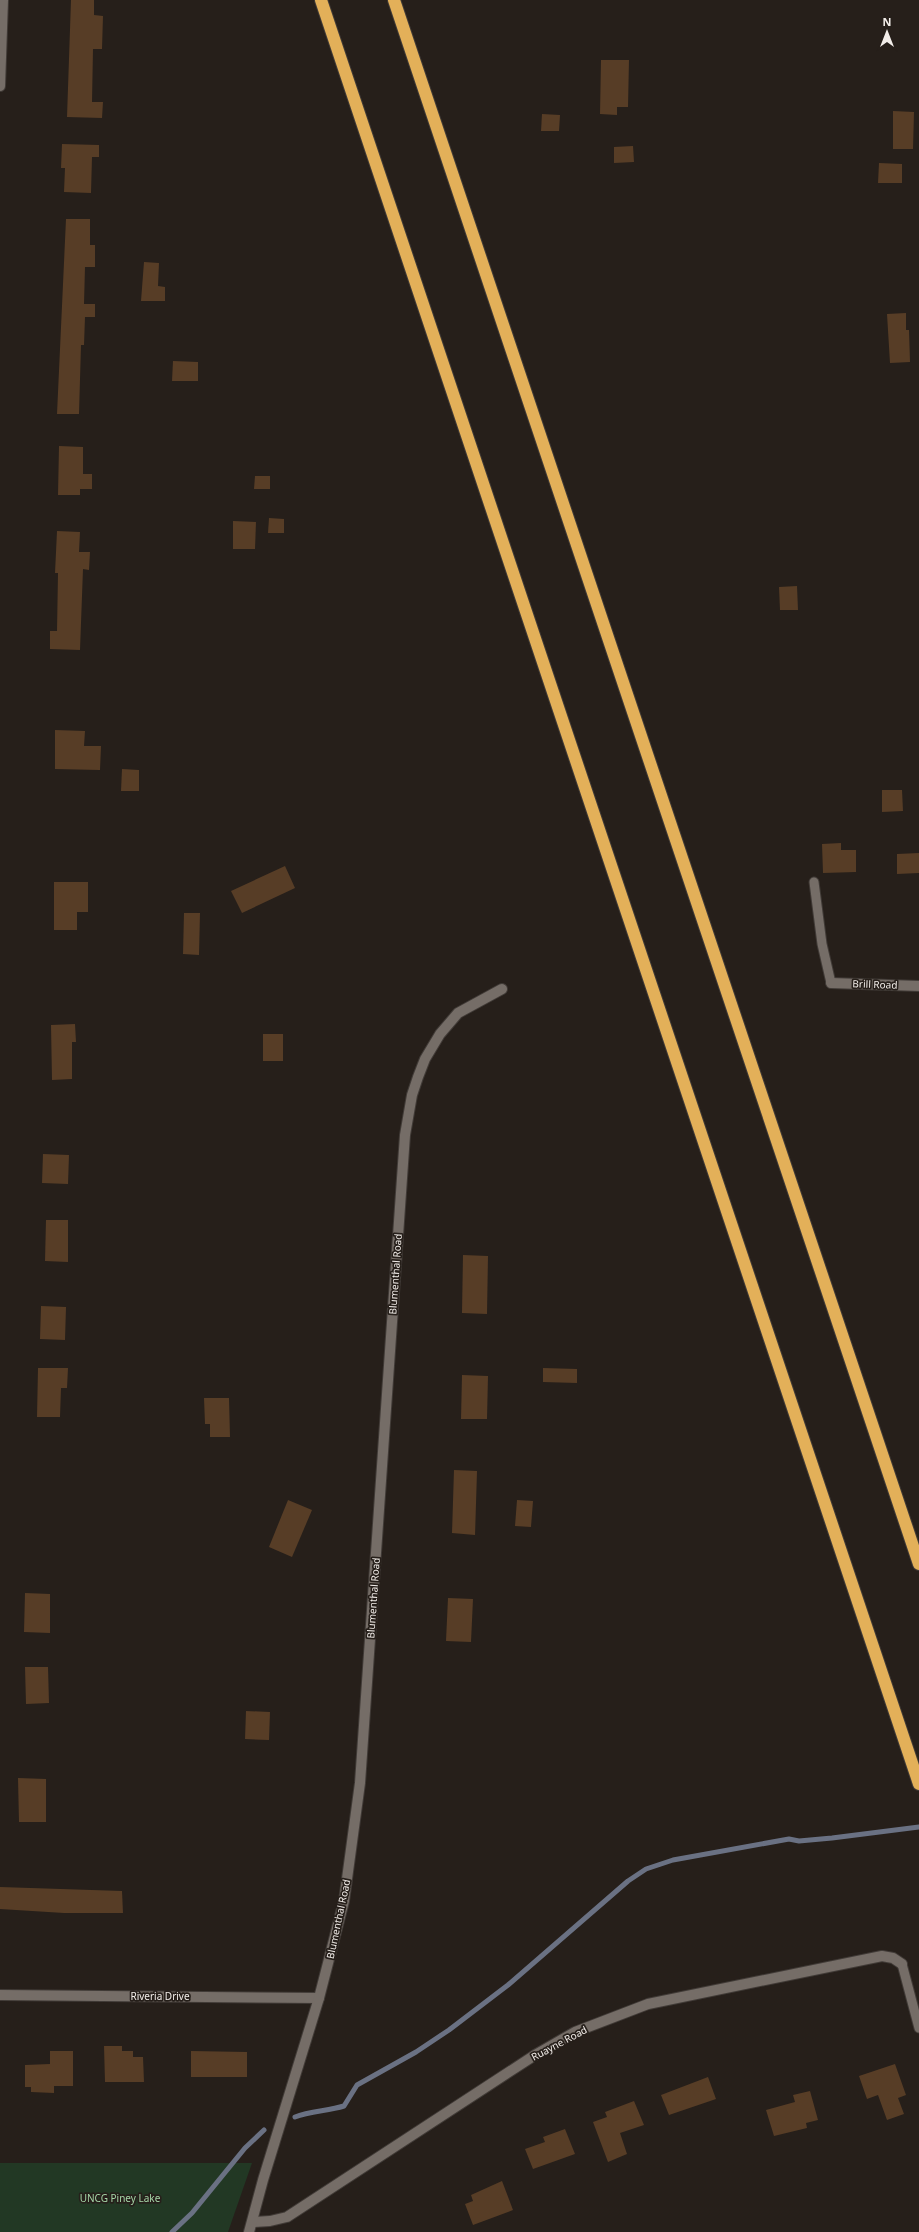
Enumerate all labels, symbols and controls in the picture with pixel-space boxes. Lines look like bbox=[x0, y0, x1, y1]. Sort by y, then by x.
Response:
north arrow bbox=[867, 12, 907, 52]
text: N bbox=[883, 14, 891, 29]
street label: Brill Road bbox=[852, 976, 898, 992]
street label: Blumenthal Road bbox=[385, 1233, 405, 1315]
street label: Blumenthal Road bbox=[363, 1557, 383, 1639]
street label: Blumenthal Road bbox=[323, 1878, 353, 1960]
street label: Riveria Drive bbox=[130, 1989, 190, 2003]
street label: Ruayne Road bbox=[529, 2022, 589, 2064]
park label: UNCG Piney Lake bbox=[80, 2191, 161, 2205]

